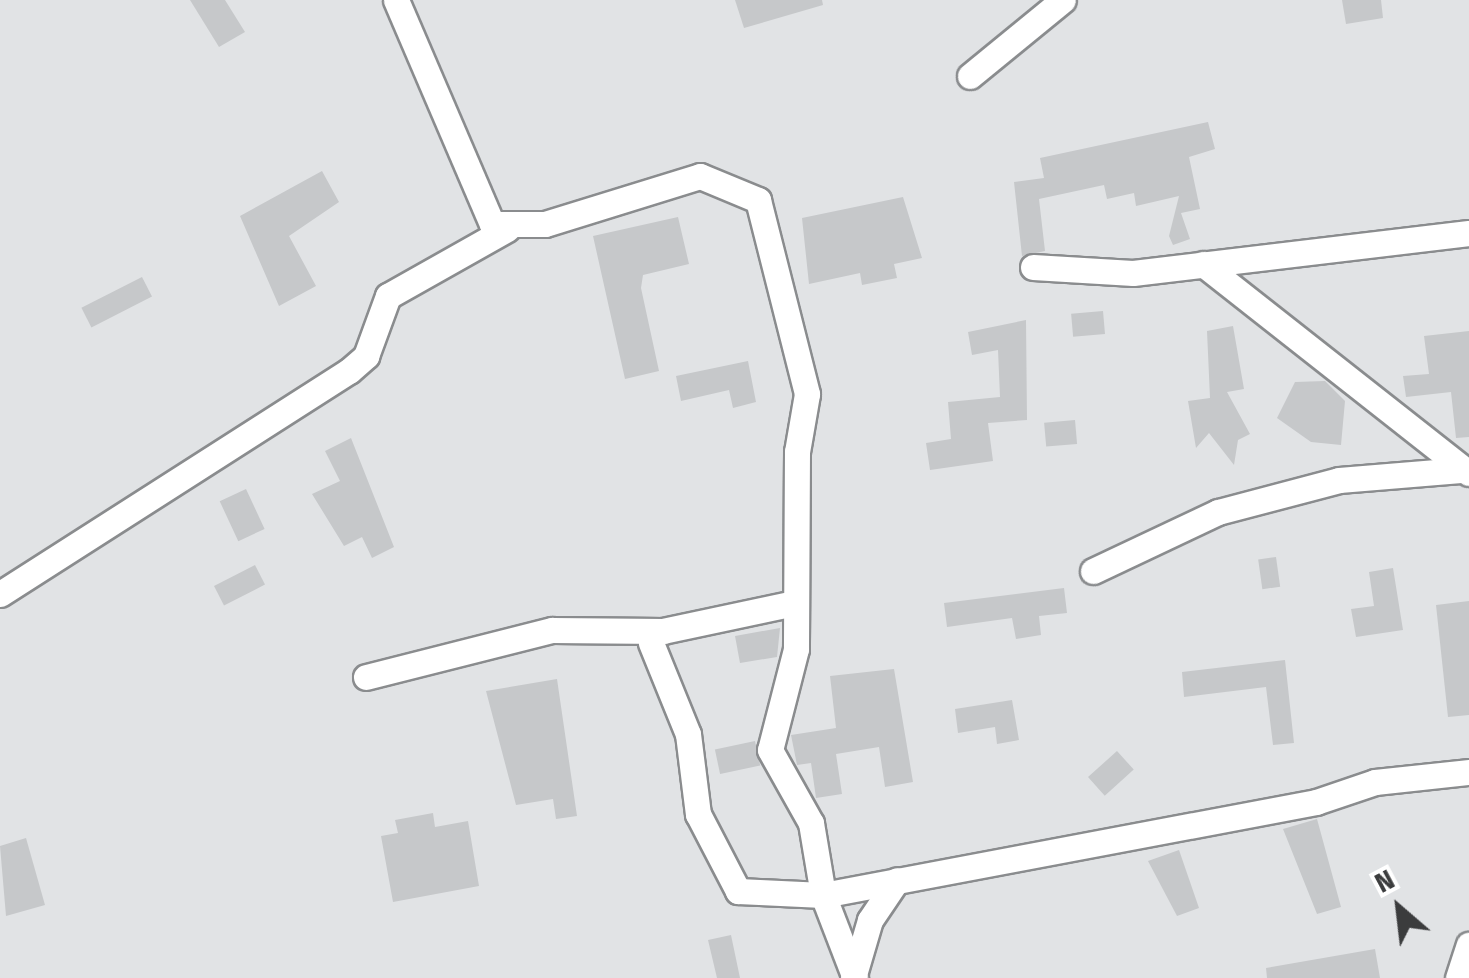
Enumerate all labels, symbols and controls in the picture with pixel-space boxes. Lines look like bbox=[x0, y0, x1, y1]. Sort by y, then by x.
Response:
north arrow bbox=[1349, 858, 1449, 958]
text: N bbox=[1370, 863, 1400, 900]

